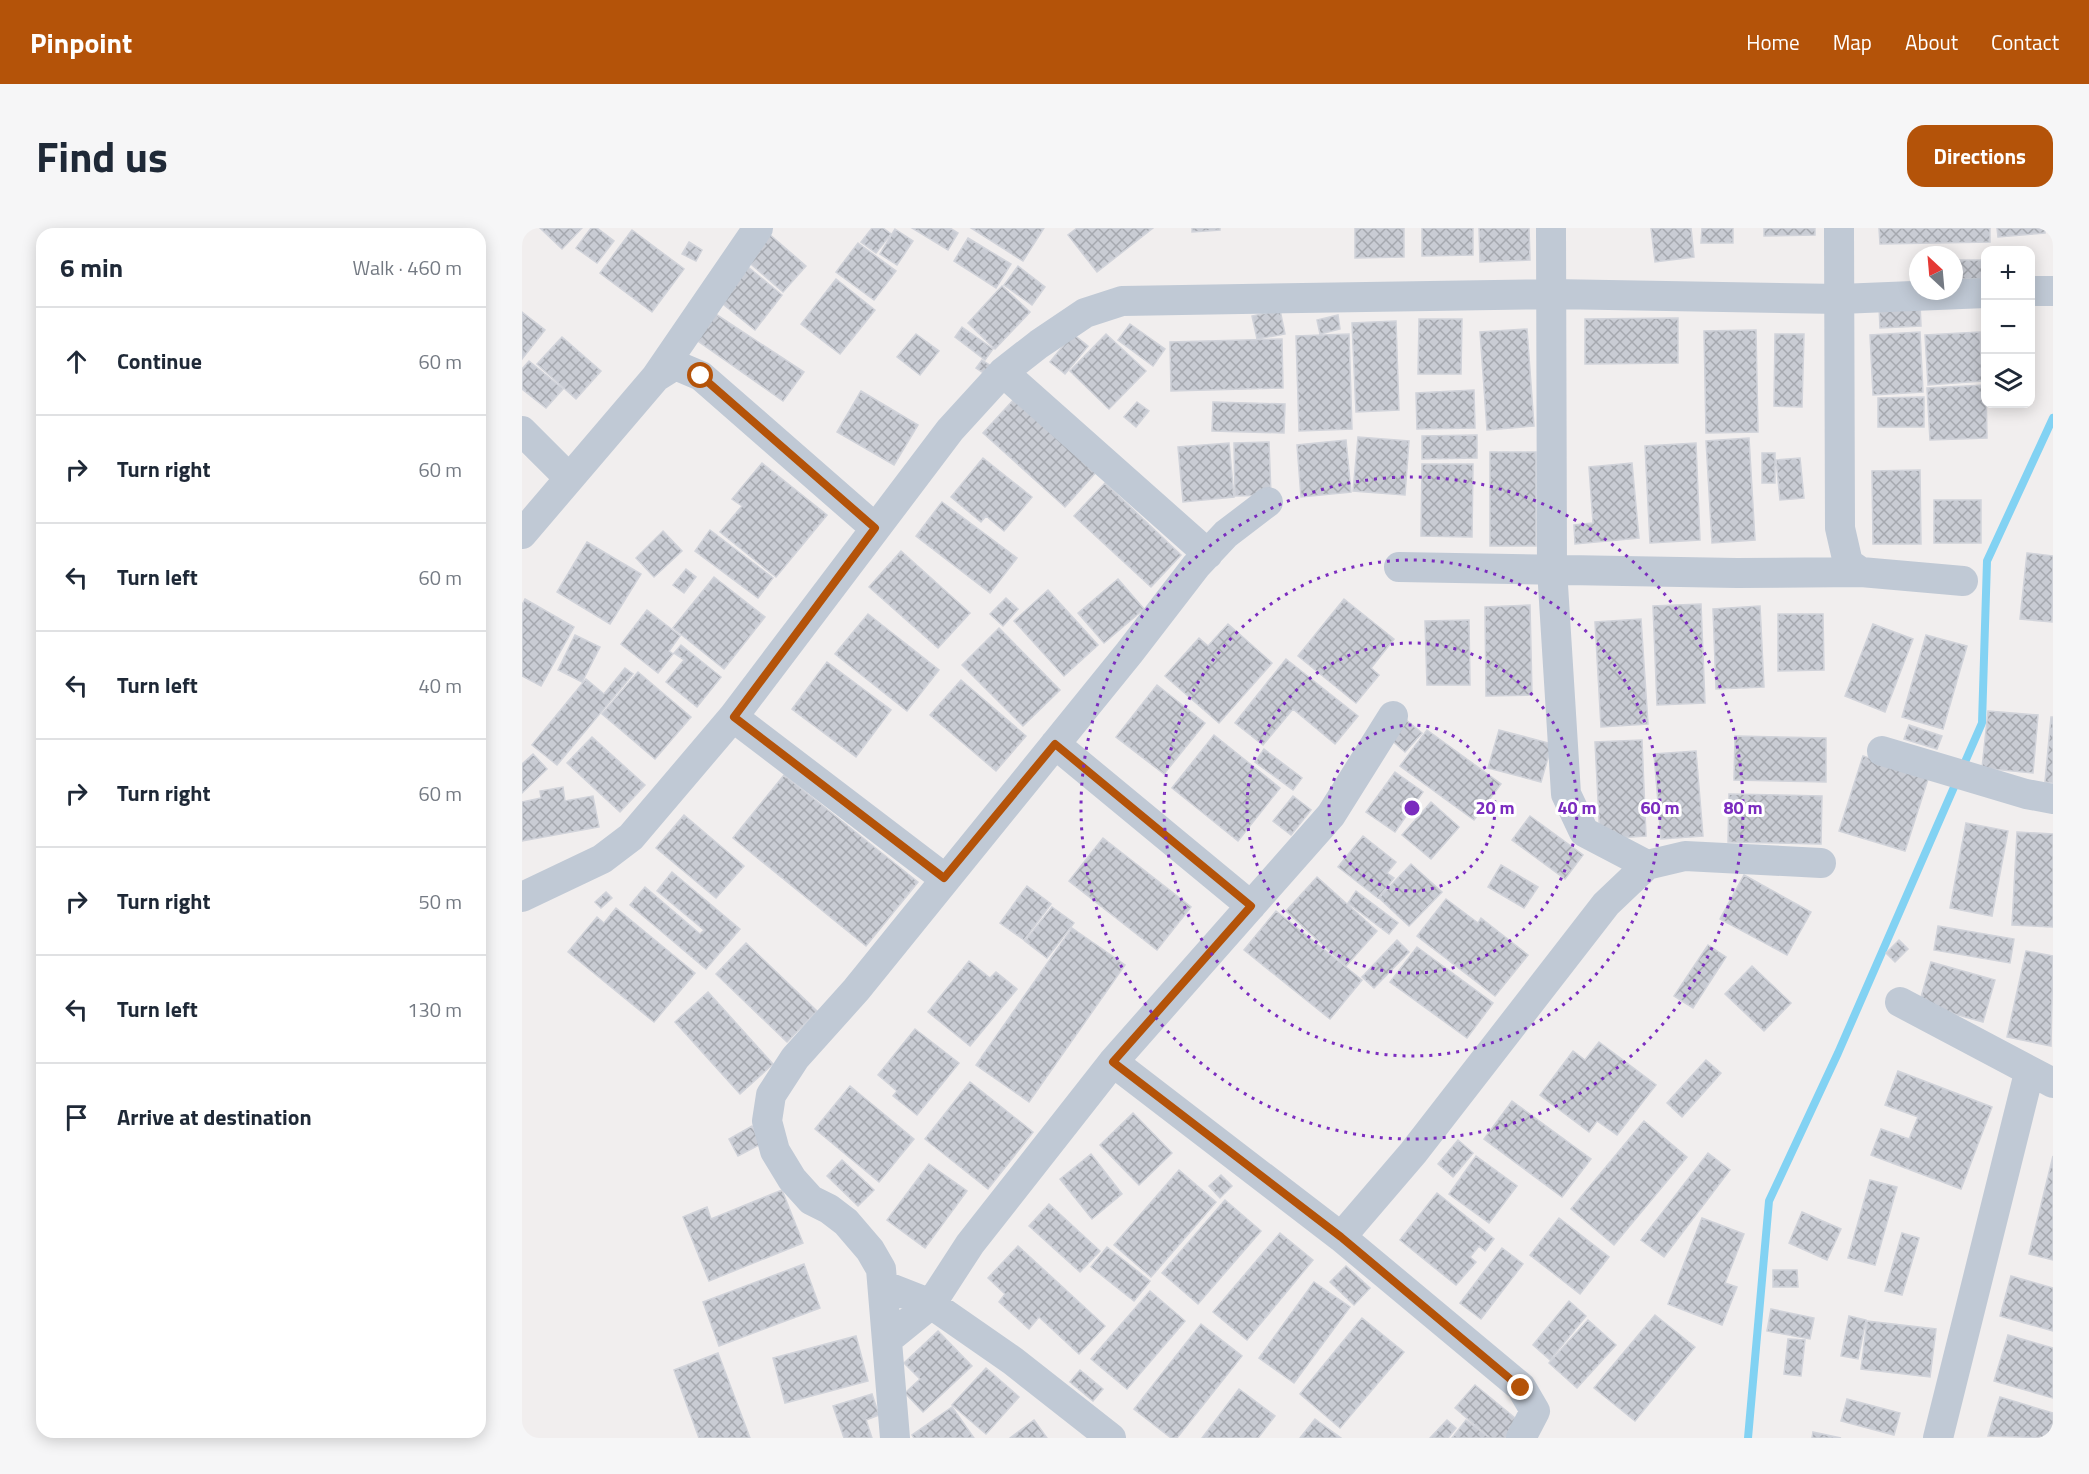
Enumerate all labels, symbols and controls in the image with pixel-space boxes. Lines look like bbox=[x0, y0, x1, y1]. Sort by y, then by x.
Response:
text: Pinpoint bbox=[30, 21, 132, 64]
text: Home bbox=[1746, 26, 1800, 58]
text: Map bbox=[1833, 26, 1872, 58]
text: About bbox=[1905, 26, 1958, 58]
text: Contact bbox=[1991, 26, 2059, 58]
text: Find us bbox=[36, 124, 168, 188]
button: Directions bbox=[1907, 125, 2053, 187]
north arrow bbox=[1909, 246, 1963, 300]
map controls bbox=[1981, 246, 2035, 408]
button: + bbox=[1981, 246, 2035, 300]
text: 6 min bbox=[60, 248, 123, 287]
text: Walk · 460 m bbox=[353, 252, 462, 283]
button: − bbox=[1981, 300, 2035, 354]
text: Continue bbox=[117, 344, 202, 378]
icon: ahead bbox=[60, 345, 93, 378]
text: 60 m bbox=[418, 346, 462, 377]
button: layers bbox=[1981, 354, 2035, 408]
route start bbox=[687, 362, 713, 388]
text: Turn right bbox=[117, 452, 211, 486]
icon: right bbox=[60, 453, 93, 486]
text: 60 m bbox=[418, 454, 462, 485]
text: Turn left bbox=[117, 560, 198, 594]
icon: left bbox=[60, 561, 93, 594]
text: 60 m bbox=[418, 562, 462, 593]
text: Turn left bbox=[117, 668, 198, 702]
icon: left bbox=[60, 669, 93, 702]
text: 40 m bbox=[418, 670, 462, 701]
text: Turn right bbox=[117, 776, 211, 810]
icon: right bbox=[60, 777, 93, 810]
text: 60 m bbox=[418, 778, 462, 809]
text: 20 m bbox=[1475, 794, 1515, 821]
text: 40 m bbox=[1557, 794, 1597, 821]
text: 60 m bbox=[1640, 794, 1680, 821]
text: 80 m bbox=[1723, 794, 1763, 821]
centre of rings bbox=[1402, 798, 1422, 818]
text: Turn right bbox=[117, 884, 211, 918]
icon: right bbox=[60, 885, 93, 918]
text: 50 m bbox=[418, 886, 462, 917]
text: Turn left bbox=[117, 992, 198, 1026]
icon: left bbox=[60, 993, 93, 1026]
text: 130 m bbox=[407, 994, 462, 1025]
text: Arrive at destination bbox=[117, 1100, 312, 1134]
icon: arrive bbox=[60, 1101, 93, 1134]
route end bbox=[1507, 1374, 1533, 1400]

